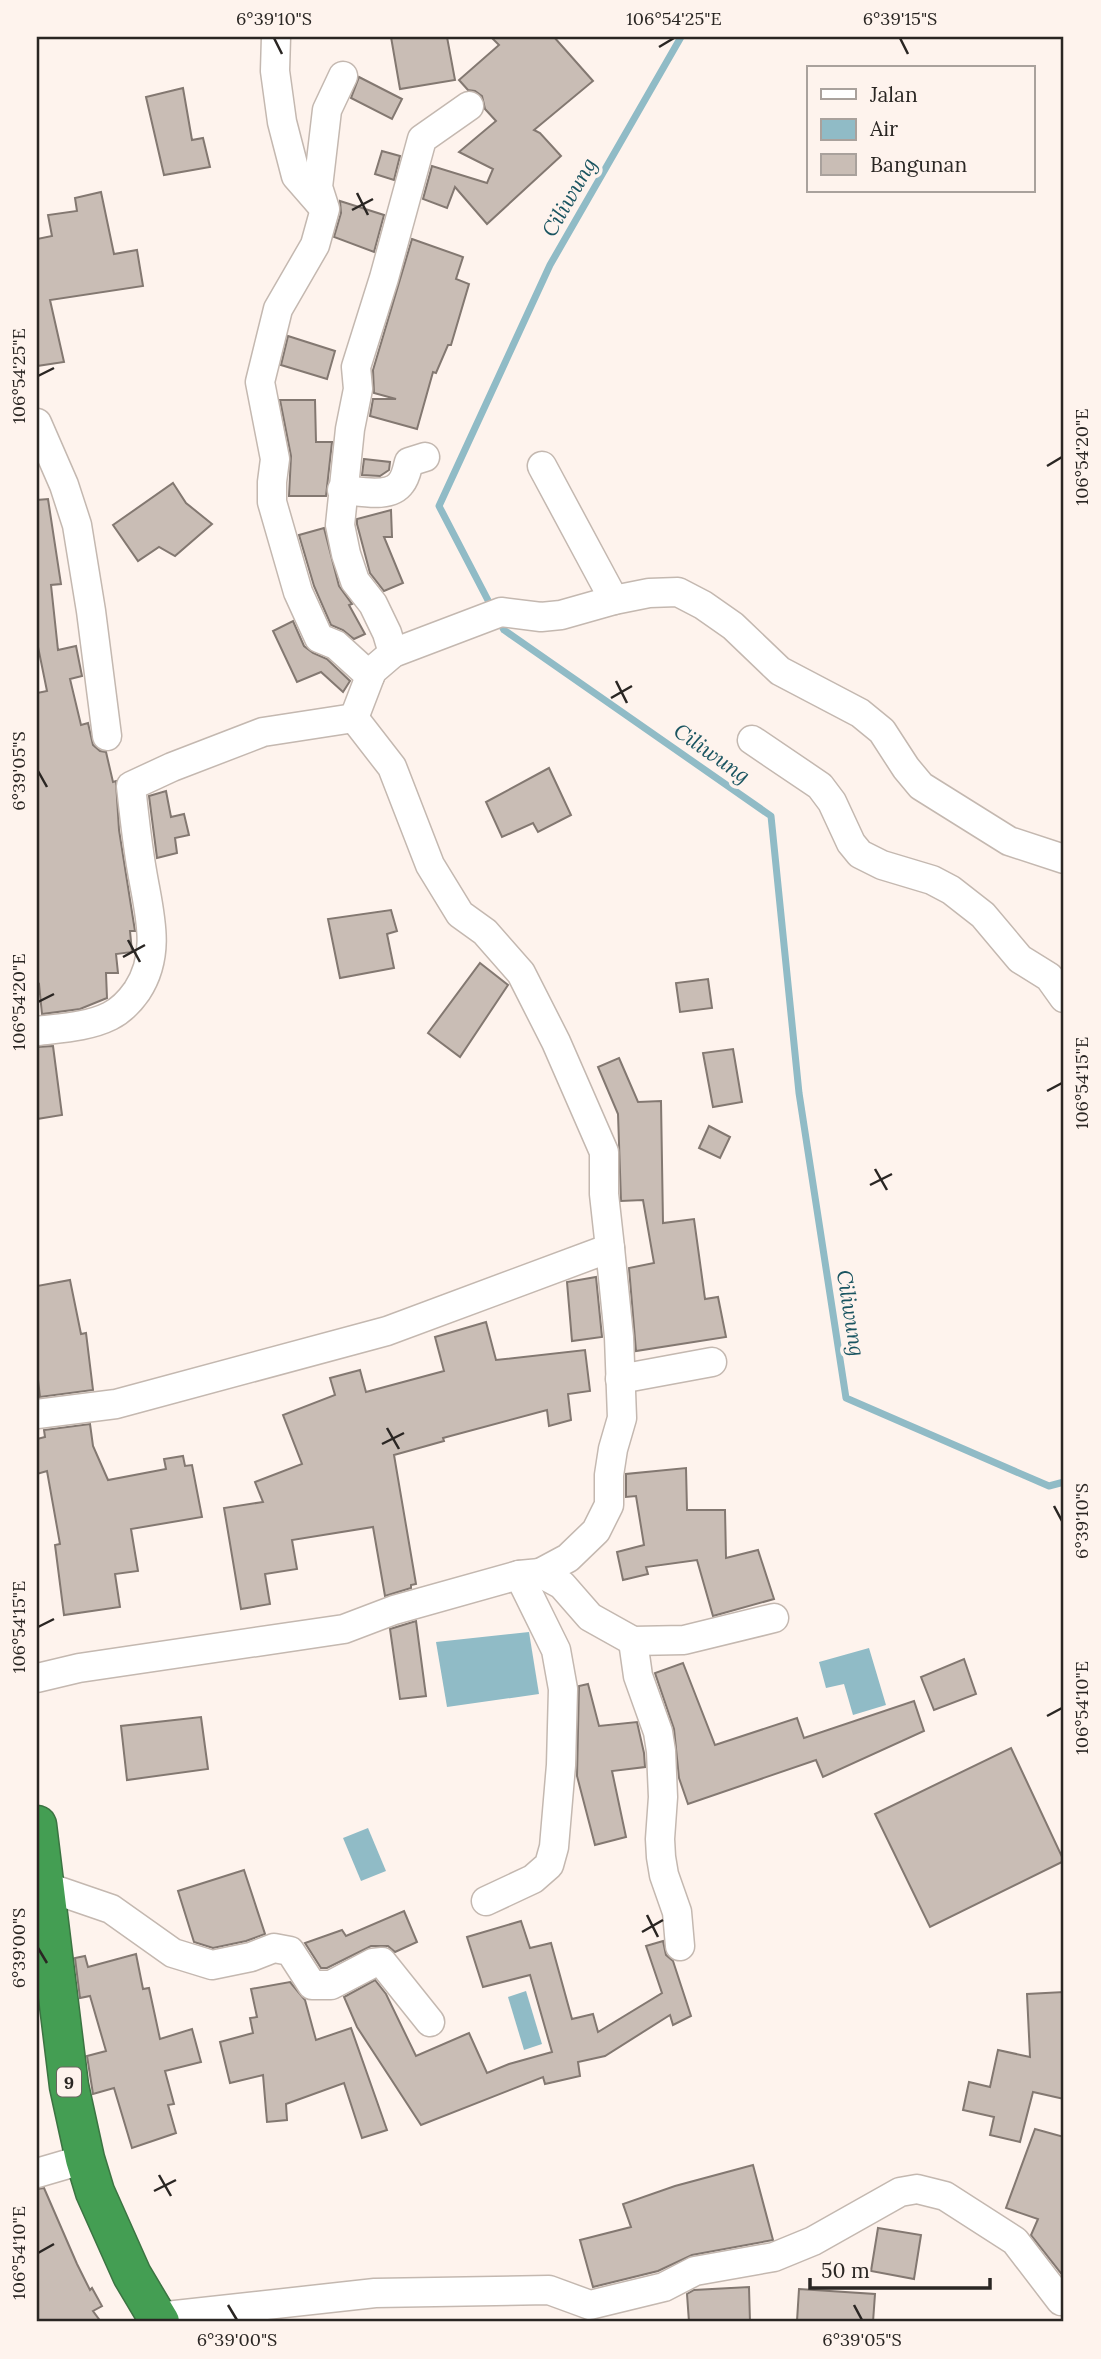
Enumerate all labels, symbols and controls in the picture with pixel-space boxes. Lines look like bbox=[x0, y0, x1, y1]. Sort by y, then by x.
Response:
text: 6°39'10"S bbox=[236, 7, 312, 30]
text: 106°54'25"E bbox=[626, 7, 722, 30]
text: 6°39'15"S bbox=[863, 7, 937, 30]
legend bbox=[807, 66, 1034, 192]
text: Jalan bbox=[869, 81, 918, 108]
text: Air bbox=[869, 115, 898, 142]
text: Bangunan bbox=[870, 151, 967, 178]
water label: Ciliwung bbox=[536, 153, 602, 241]
text: 106°54'25"E bbox=[7, 328, 30, 424]
text: 106°54'20"E bbox=[1070, 409, 1093, 505]
water label: Ciliwung bbox=[669, 717, 755, 789]
text: 6°39'05"S bbox=[7, 731, 30, 811]
text: 106°54'20"E bbox=[7, 954, 30, 1050]
text: 106°54'15"E bbox=[1070, 1037, 1093, 1129]
water label: Ciliwung bbox=[831, 1268, 871, 1358]
text: 6°39'10"S bbox=[1070, 1483, 1093, 1559]
text: 106°54'15"E bbox=[7, 1581, 30, 1673]
text: 106°54'10"E bbox=[1070, 1661, 1093, 1755]
text: 6°39'00"S bbox=[7, 1908, 30, 1988]
road number: 9 bbox=[57, 2068, 81, 2096]
text: 106°54'10"E bbox=[7, 2206, 30, 2300]
scale bar bbox=[810, 2247, 991, 2291]
text: 50 m bbox=[821, 2257, 870, 2284]
text: 6°39'00"S bbox=[197, 2328, 277, 2351]
text: 6°39'05"S bbox=[822, 2328, 902, 2351]

